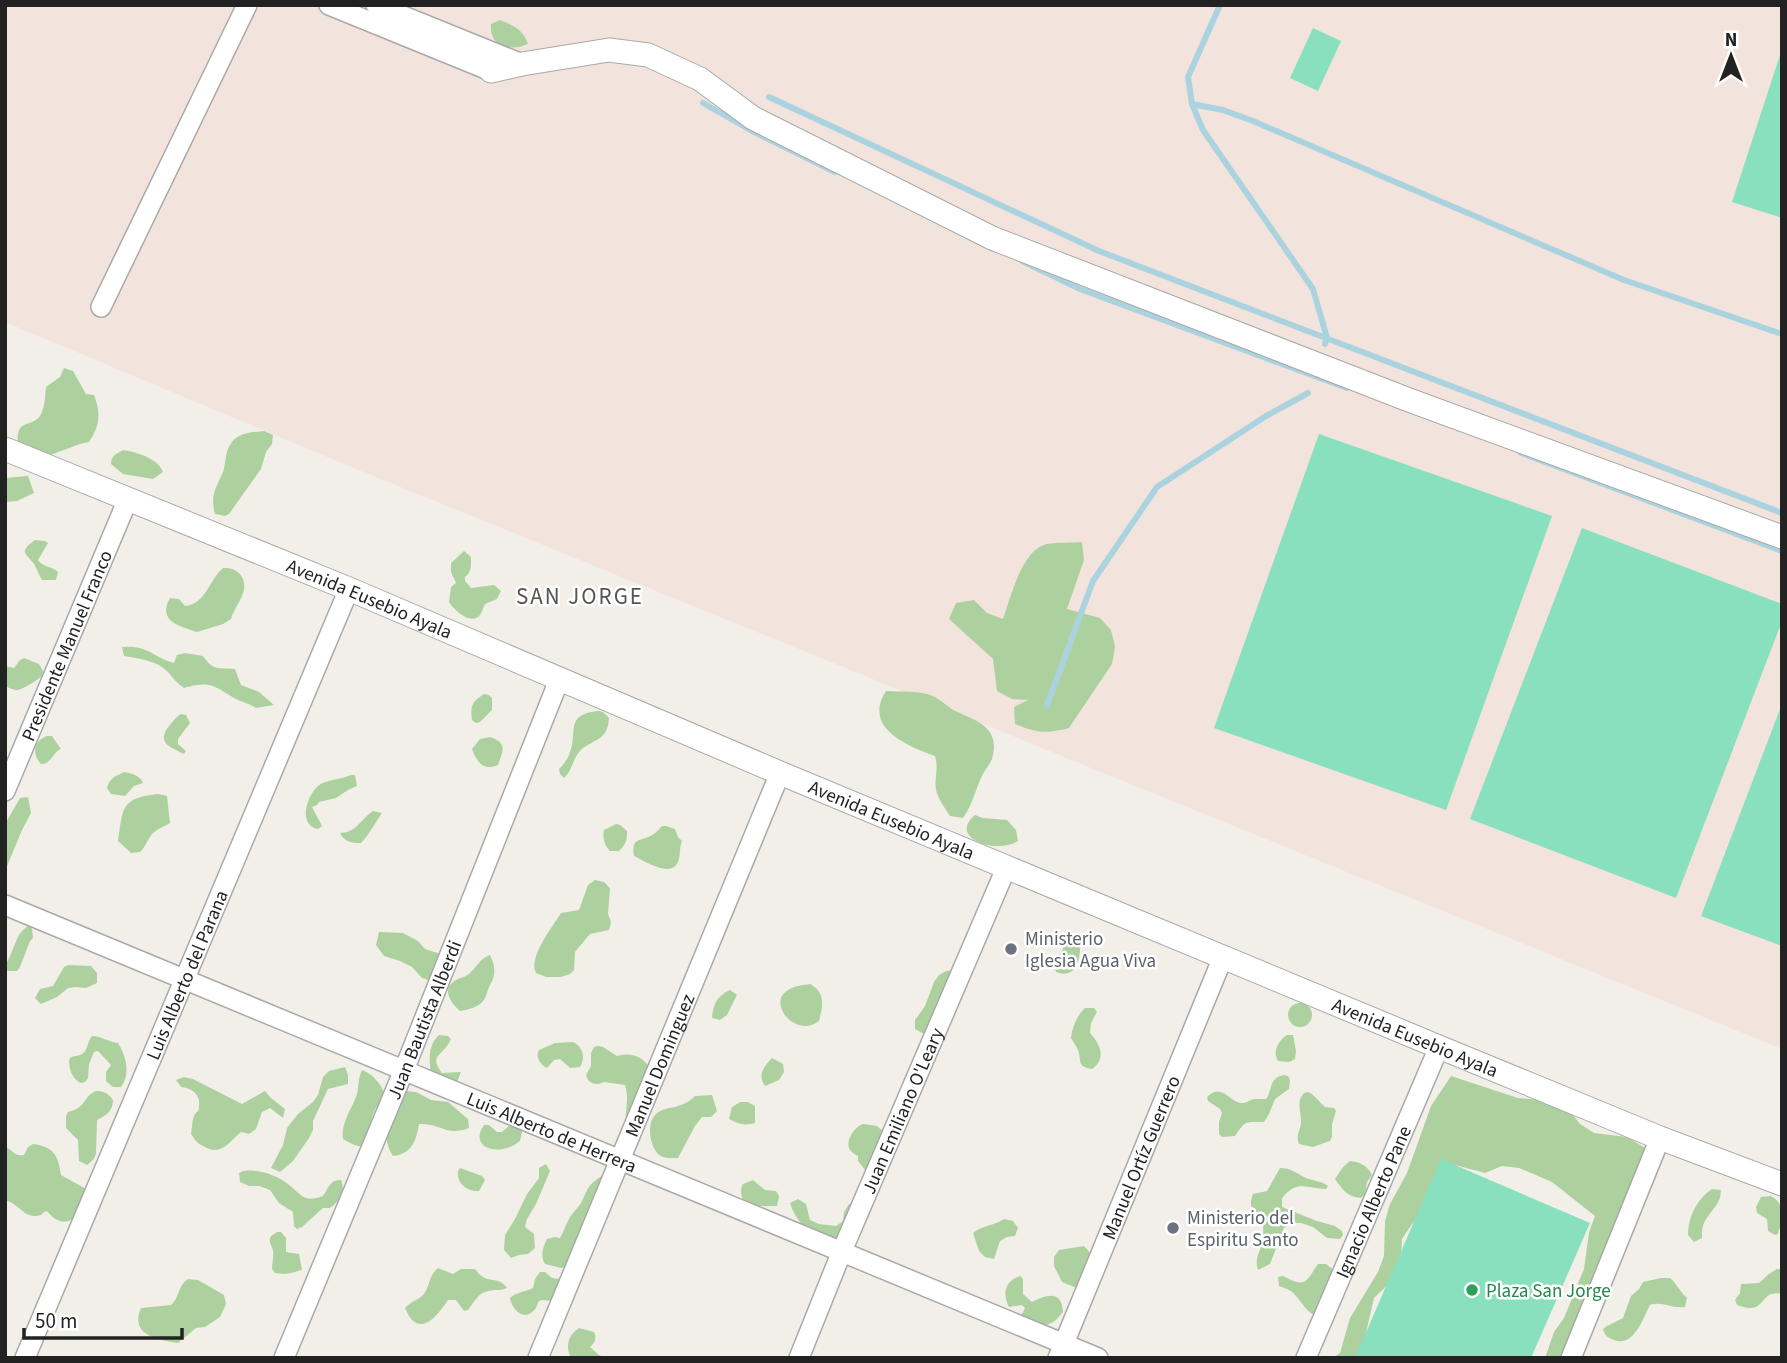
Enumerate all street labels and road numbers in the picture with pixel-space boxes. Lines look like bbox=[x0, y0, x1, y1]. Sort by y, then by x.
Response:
street label: Presidente Manuel Franco bbox=[15, 546, 120, 746]
street label: Avenida Eusebio Ayala bbox=[282, 553, 456, 646]
street label: Avenida Eusebio Ayala bbox=[804, 774, 978, 867]
street label: Luis Alberto del Parana bbox=[140, 886, 236, 1064]
street label: Juan Bautista Alberdi bbox=[381, 937, 469, 1104]
street label: Manuel Dominguez bbox=[619, 990, 702, 1141]
street label: Avenida Eusebio Ayala bbox=[1328, 992, 1502, 1085]
street label: Juan Emiliano O'Leary bbox=[856, 1024, 951, 1199]
street label: Manuel Ortíz Guerrero bbox=[1096, 1072, 1188, 1244]
street label: Luis Alberto de Herrera bbox=[462, 1086, 640, 1180]
street label: Ignacio Alberto Pane bbox=[1330, 1122, 1419, 1283]

